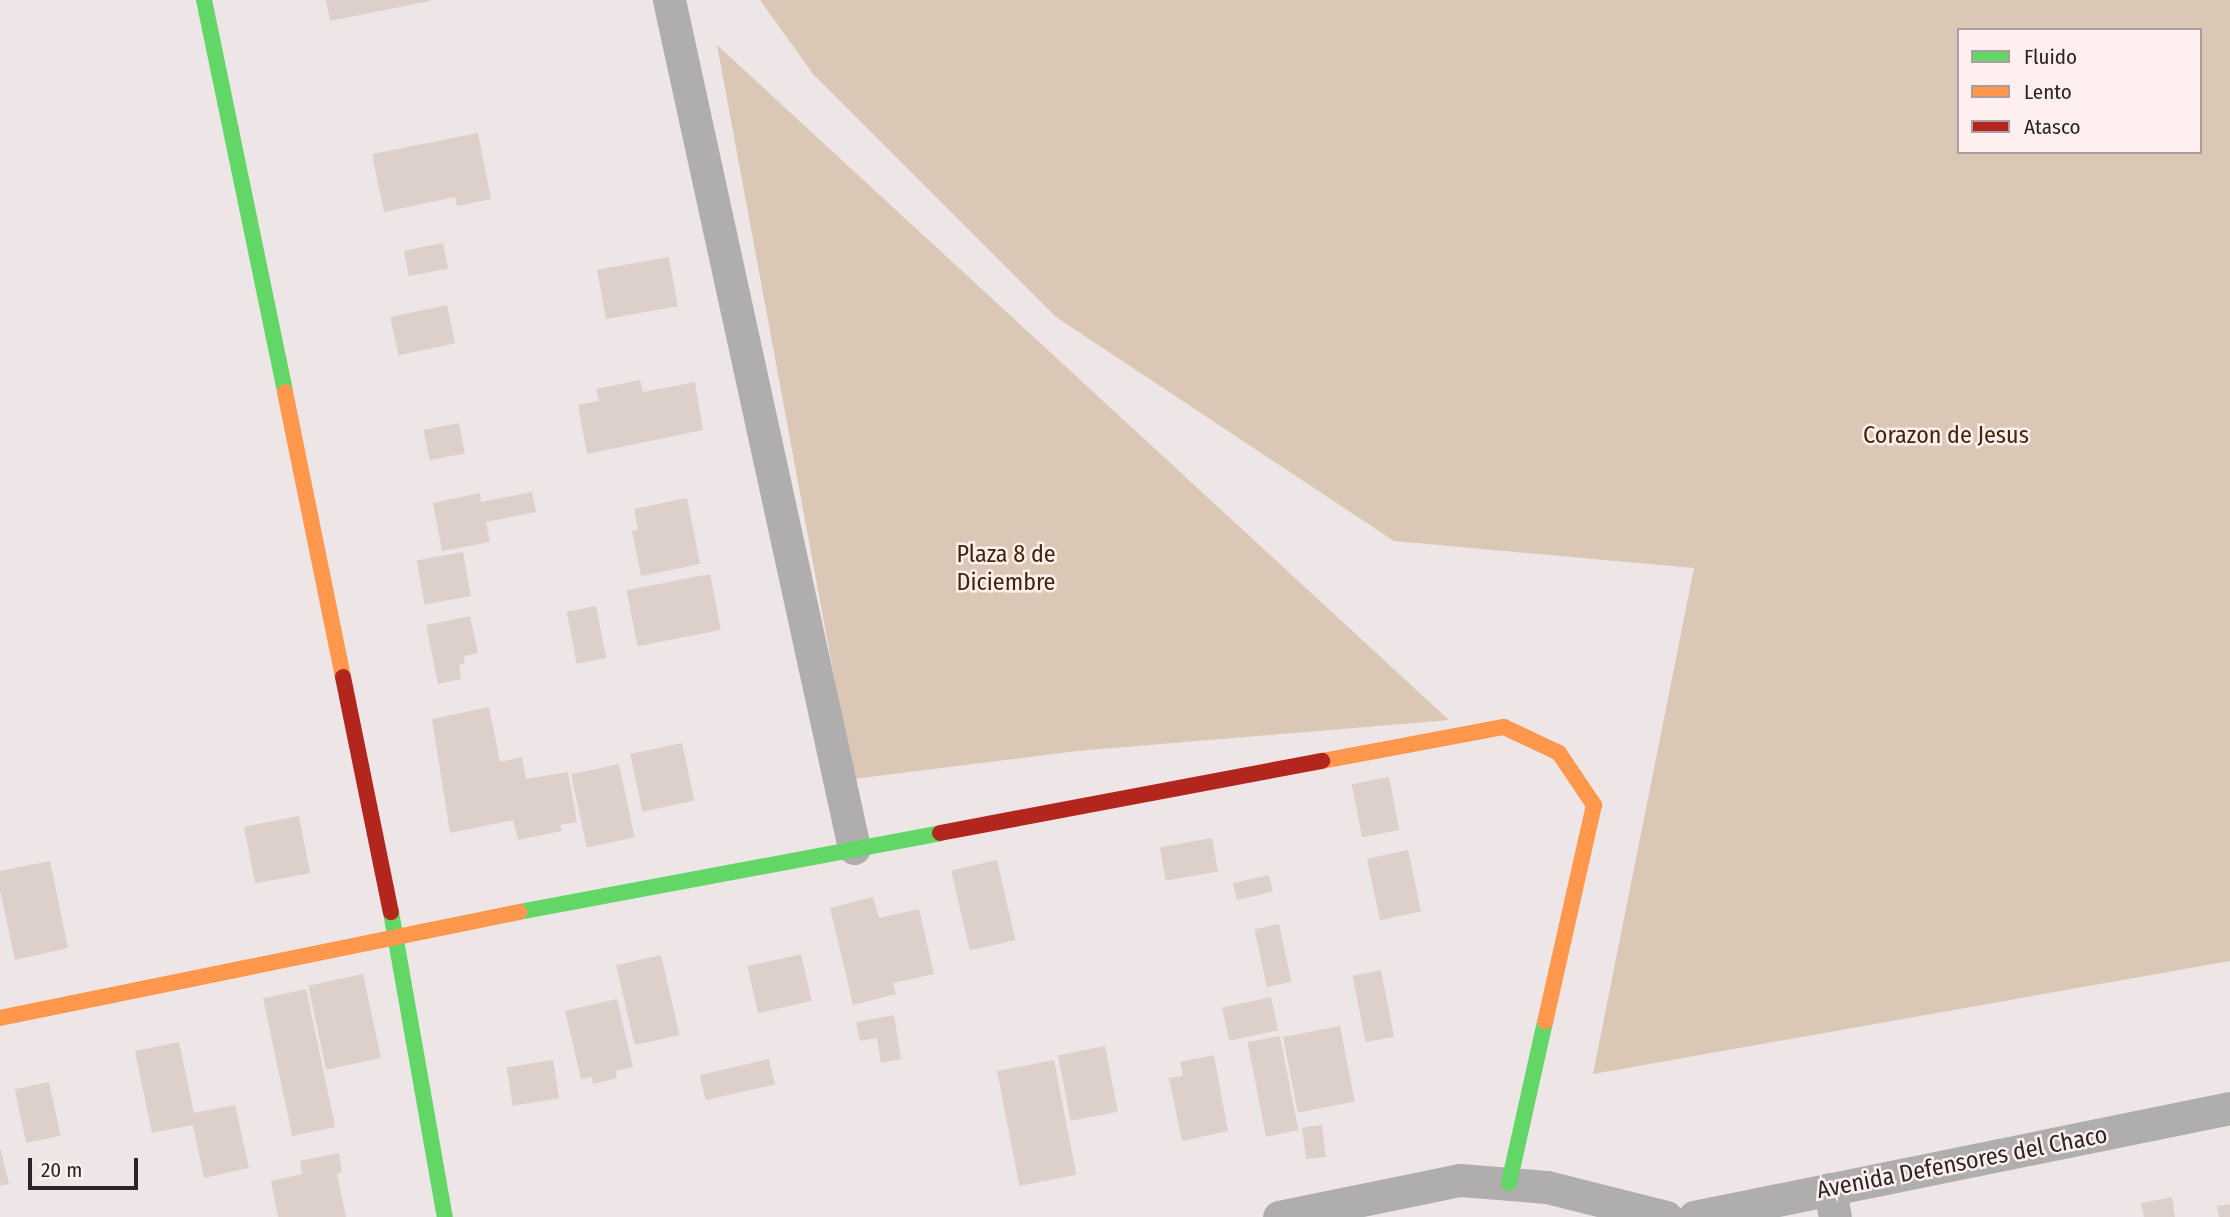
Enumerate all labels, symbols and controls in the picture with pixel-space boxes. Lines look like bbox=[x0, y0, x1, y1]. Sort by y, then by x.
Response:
legend bbox=[1957, 28, 2202, 154]
text: Fluido bbox=[2024, 44, 2077, 70]
text: Lento bbox=[2024, 79, 2072, 105]
text: Atasco bbox=[2024, 114, 2081, 140]
park label: Corazon de Jesus bbox=[1863, 422, 2029, 450]
park label: Plaza 8 de Diciembre bbox=[956, 541, 1056, 597]
street label: Avenida Defensores del Chaco bbox=[1814, 1121, 2110, 1205]
scale bar bbox=[32, 1144, 142, 1188]
text: 20 m bbox=[41, 1157, 82, 1183]

